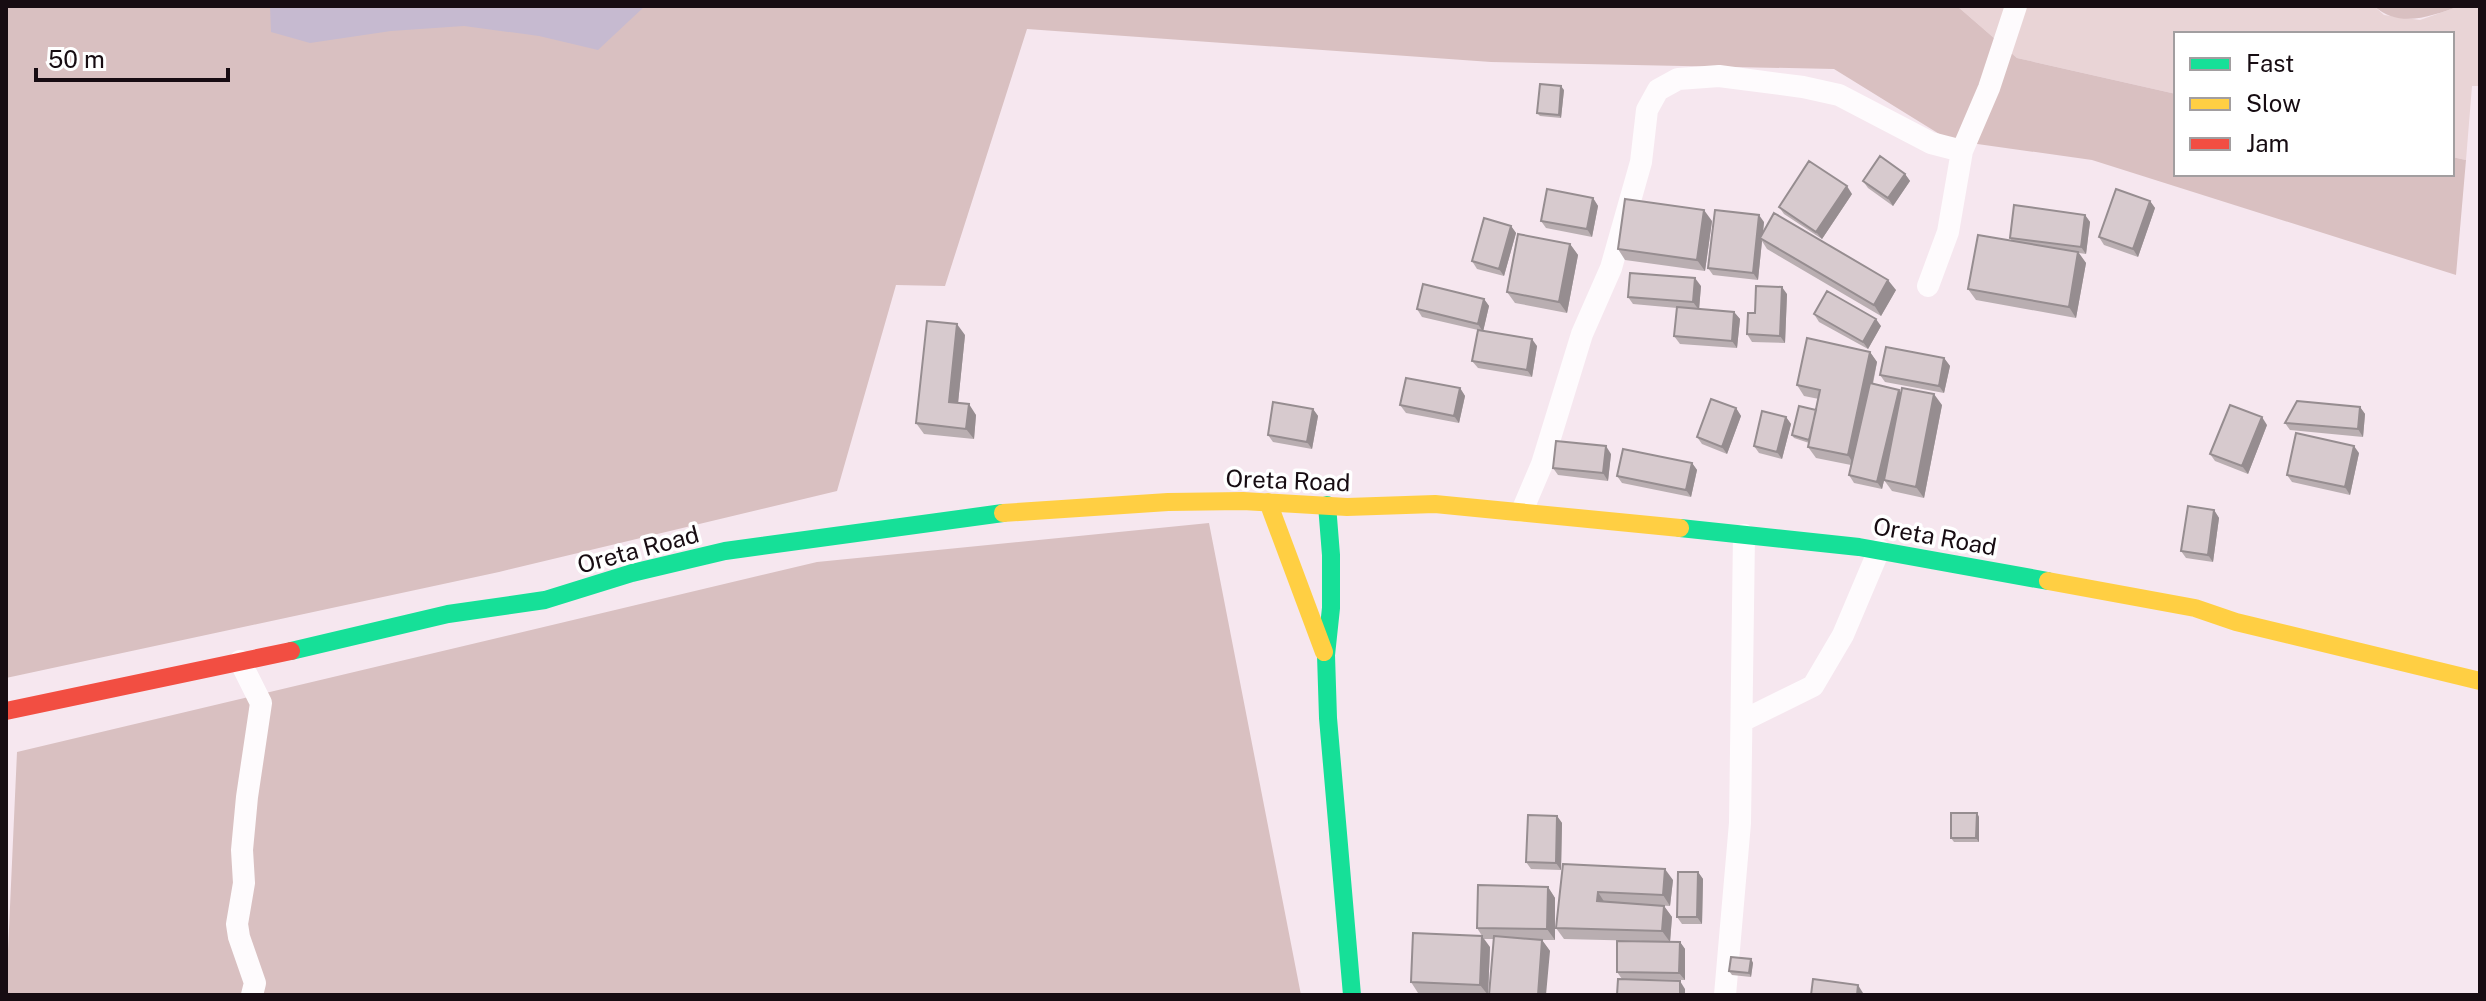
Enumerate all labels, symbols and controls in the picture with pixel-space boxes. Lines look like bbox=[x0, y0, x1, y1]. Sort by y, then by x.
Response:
scale bar bbox=[36, 32, 228, 82]
legend bbox=[2174, 32, 2454, 176]
text: 50 m bbox=[48, 45, 105, 73]
text: Fast bbox=[2246, 49, 2294, 77]
text: Slow bbox=[2246, 89, 2301, 117]
text: Jam bbox=[2246, 129, 2289, 157]
street label: Oreta Road bbox=[1225, 464, 1351, 496]
street label: Oreta Road bbox=[1871, 511, 1999, 561]
street label: Oreta Road bbox=[574, 519, 702, 579]

